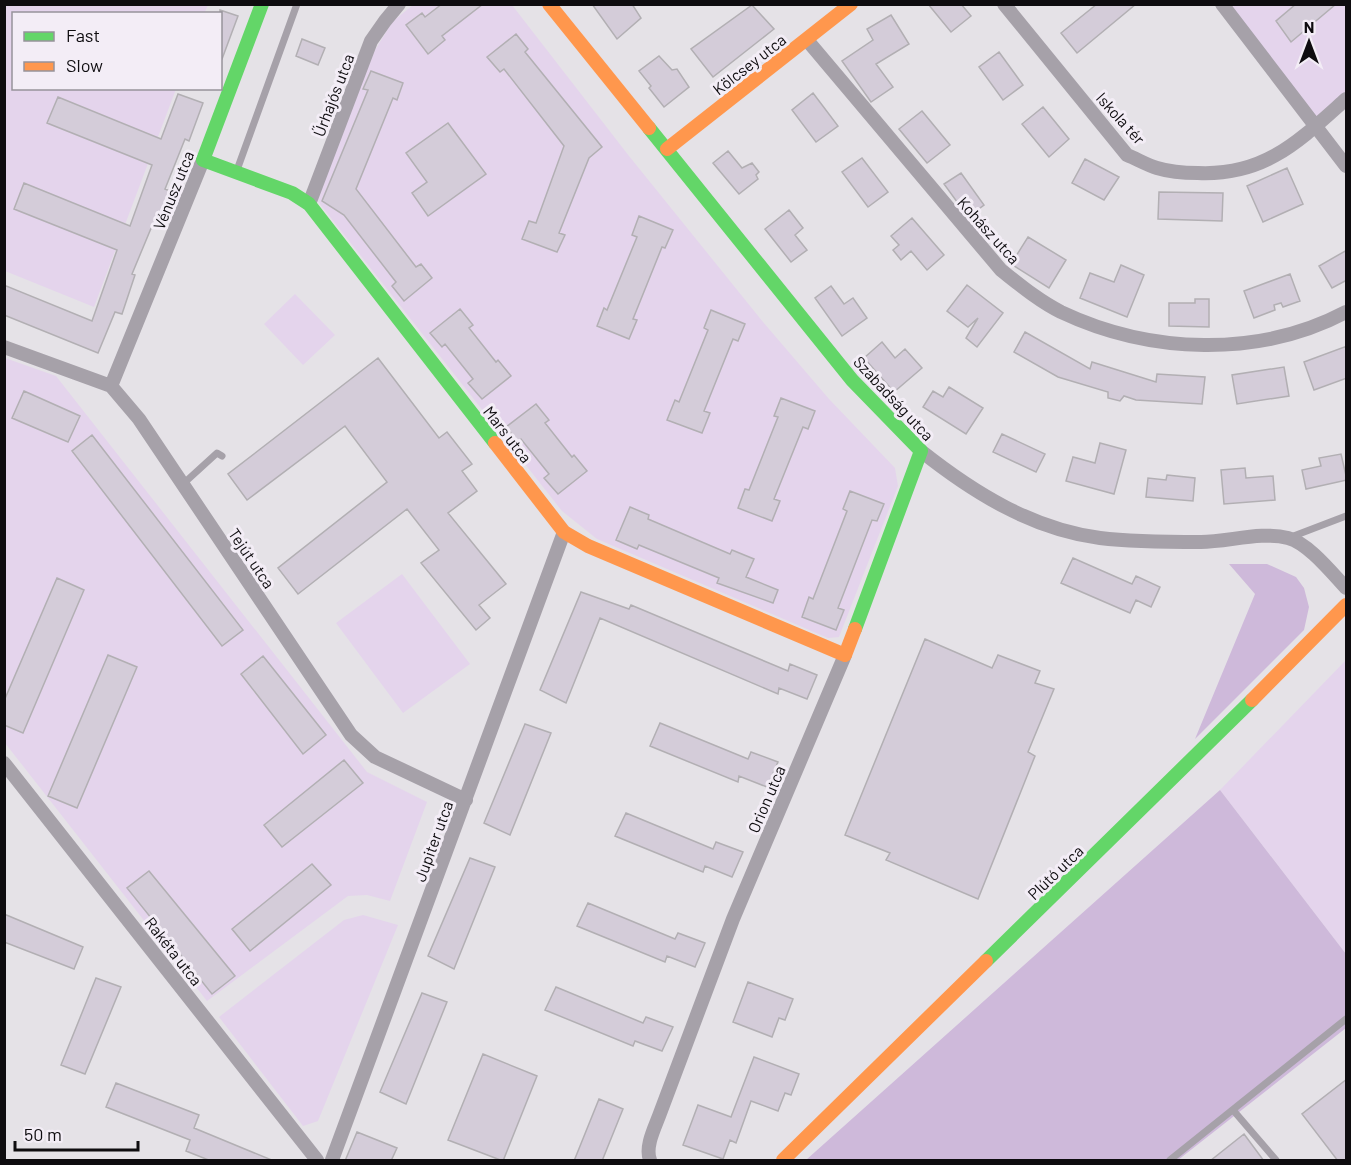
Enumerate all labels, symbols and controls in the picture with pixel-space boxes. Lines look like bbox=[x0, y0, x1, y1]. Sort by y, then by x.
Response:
legend bbox=[12, 12, 222, 90]
north arrow bbox=[1279, 12, 1339, 72]
text: N bbox=[1304, 17, 1314, 36]
text: Fast bbox=[66, 24, 100, 46]
street label: Kölcsey utca bbox=[709, 30, 789, 98]
street label: Űrhajós utca bbox=[309, 51, 357, 139]
text: Slow bbox=[66, 54, 103, 76]
street label: Iskola tér bbox=[1093, 88, 1149, 148]
street label: Vénusz utca bbox=[149, 148, 197, 232]
street label: Kohász utca bbox=[954, 193, 1024, 267]
street label: Szabadság utca bbox=[850, 352, 938, 444]
street label: Mars utca bbox=[480, 402, 536, 466]
street label: Tejút utca bbox=[225, 524, 279, 592]
street label: Orion utca bbox=[743, 763, 789, 835]
street label: Jupiter utca bbox=[410, 798, 456, 884]
street label: Plútó utca bbox=[1023, 841, 1087, 903]
street label: Rakéta utca bbox=[141, 913, 207, 989]
scale bar bbox=[15, 1114, 138, 1152]
text: 50 m bbox=[24, 1123, 62, 1145]

